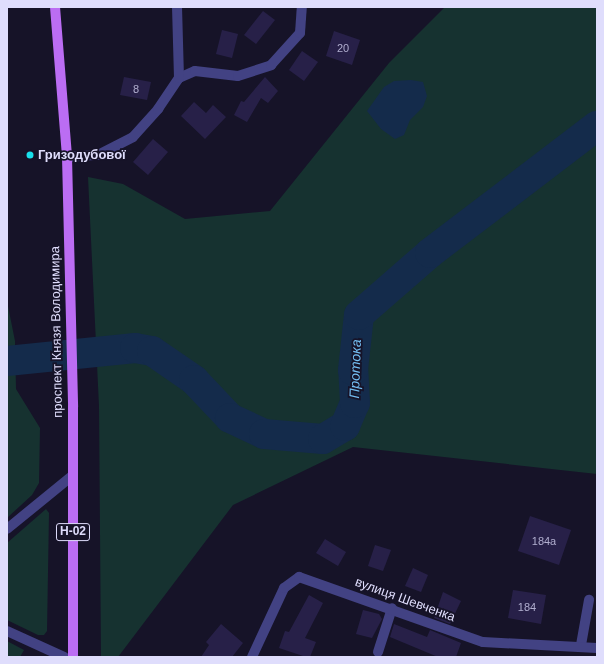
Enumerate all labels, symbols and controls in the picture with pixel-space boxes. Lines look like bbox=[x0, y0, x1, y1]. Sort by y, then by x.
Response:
house number: 20 bbox=[337, 41, 349, 55]
house number: 8 bbox=[133, 82, 139, 96]
place label: Гризодубової bbox=[38, 147, 126, 163]
marker: Гризодубової bbox=[25, 150, 35, 160]
street label: проспект Князя Володимира bbox=[48, 246, 66, 418]
water label: Протока bbox=[346, 339, 364, 399]
road number: Н-02 bbox=[55, 522, 91, 542]
house number: 184а bbox=[532, 534, 556, 548]
street label: вулиця Шевченка bbox=[353, 575, 457, 625]
house number: 184 bbox=[518, 600, 536, 614]

